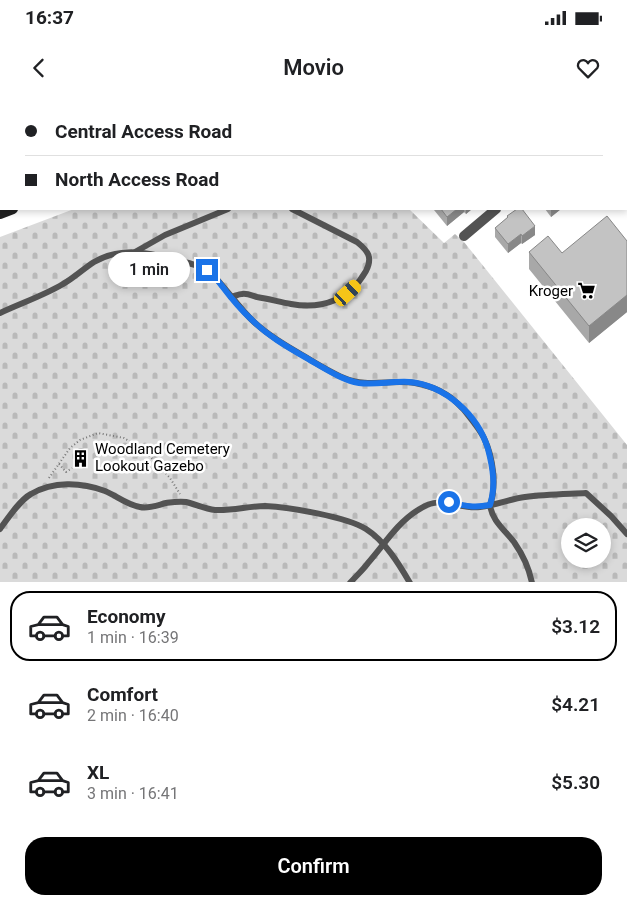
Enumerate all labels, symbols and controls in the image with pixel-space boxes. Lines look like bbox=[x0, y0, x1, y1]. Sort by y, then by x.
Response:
text: 16:37 bbox=[25, 6, 74, 29]
icon: back bbox=[25, 54, 53, 82]
icon: heart bbox=[574, 54, 602, 82]
text: Movio bbox=[283, 55, 344, 80]
text: Central Access Road bbox=[55, 120, 232, 143]
text: North Access Road bbox=[55, 168, 219, 191]
callout: 1 min bbox=[107, 252, 190, 288]
route end bbox=[196, 259, 218, 281]
text: 1 min bbox=[129, 260, 169, 279]
car bbox=[331, 277, 364, 309]
supermarket icon: Kroger bbox=[577, 281, 597, 301]
place label: Kroger bbox=[529, 282, 573, 300]
place label: Woodland Cemetery Lookout Gazebo bbox=[95, 440, 230, 475]
building icon: Woodland Cemetery Lookout Gazebo bbox=[71, 448, 91, 468]
route start bbox=[438, 491, 460, 513]
map controls bbox=[561, 518, 611, 568]
button: layers bbox=[561, 518, 611, 568]
icon: car bbox=[27, 604, 72, 649]
text: Economy bbox=[87, 605, 166, 628]
text: $3.12 bbox=[551, 615, 600, 638]
text: 1 min · 16:39 bbox=[87, 628, 179, 647]
icon: car bbox=[27, 682, 72, 727]
text: Comfort bbox=[87, 683, 158, 706]
text: $4.21 bbox=[551, 693, 600, 716]
text: 2 min · 16:40 bbox=[87, 706, 179, 725]
icon: car bbox=[27, 760, 72, 805]
text: XL bbox=[87, 761, 109, 784]
text: $5.30 bbox=[551, 771, 600, 794]
text: 3 min · 16:41 bbox=[87, 784, 179, 803]
button: Confirm bbox=[25, 837, 602, 895]

